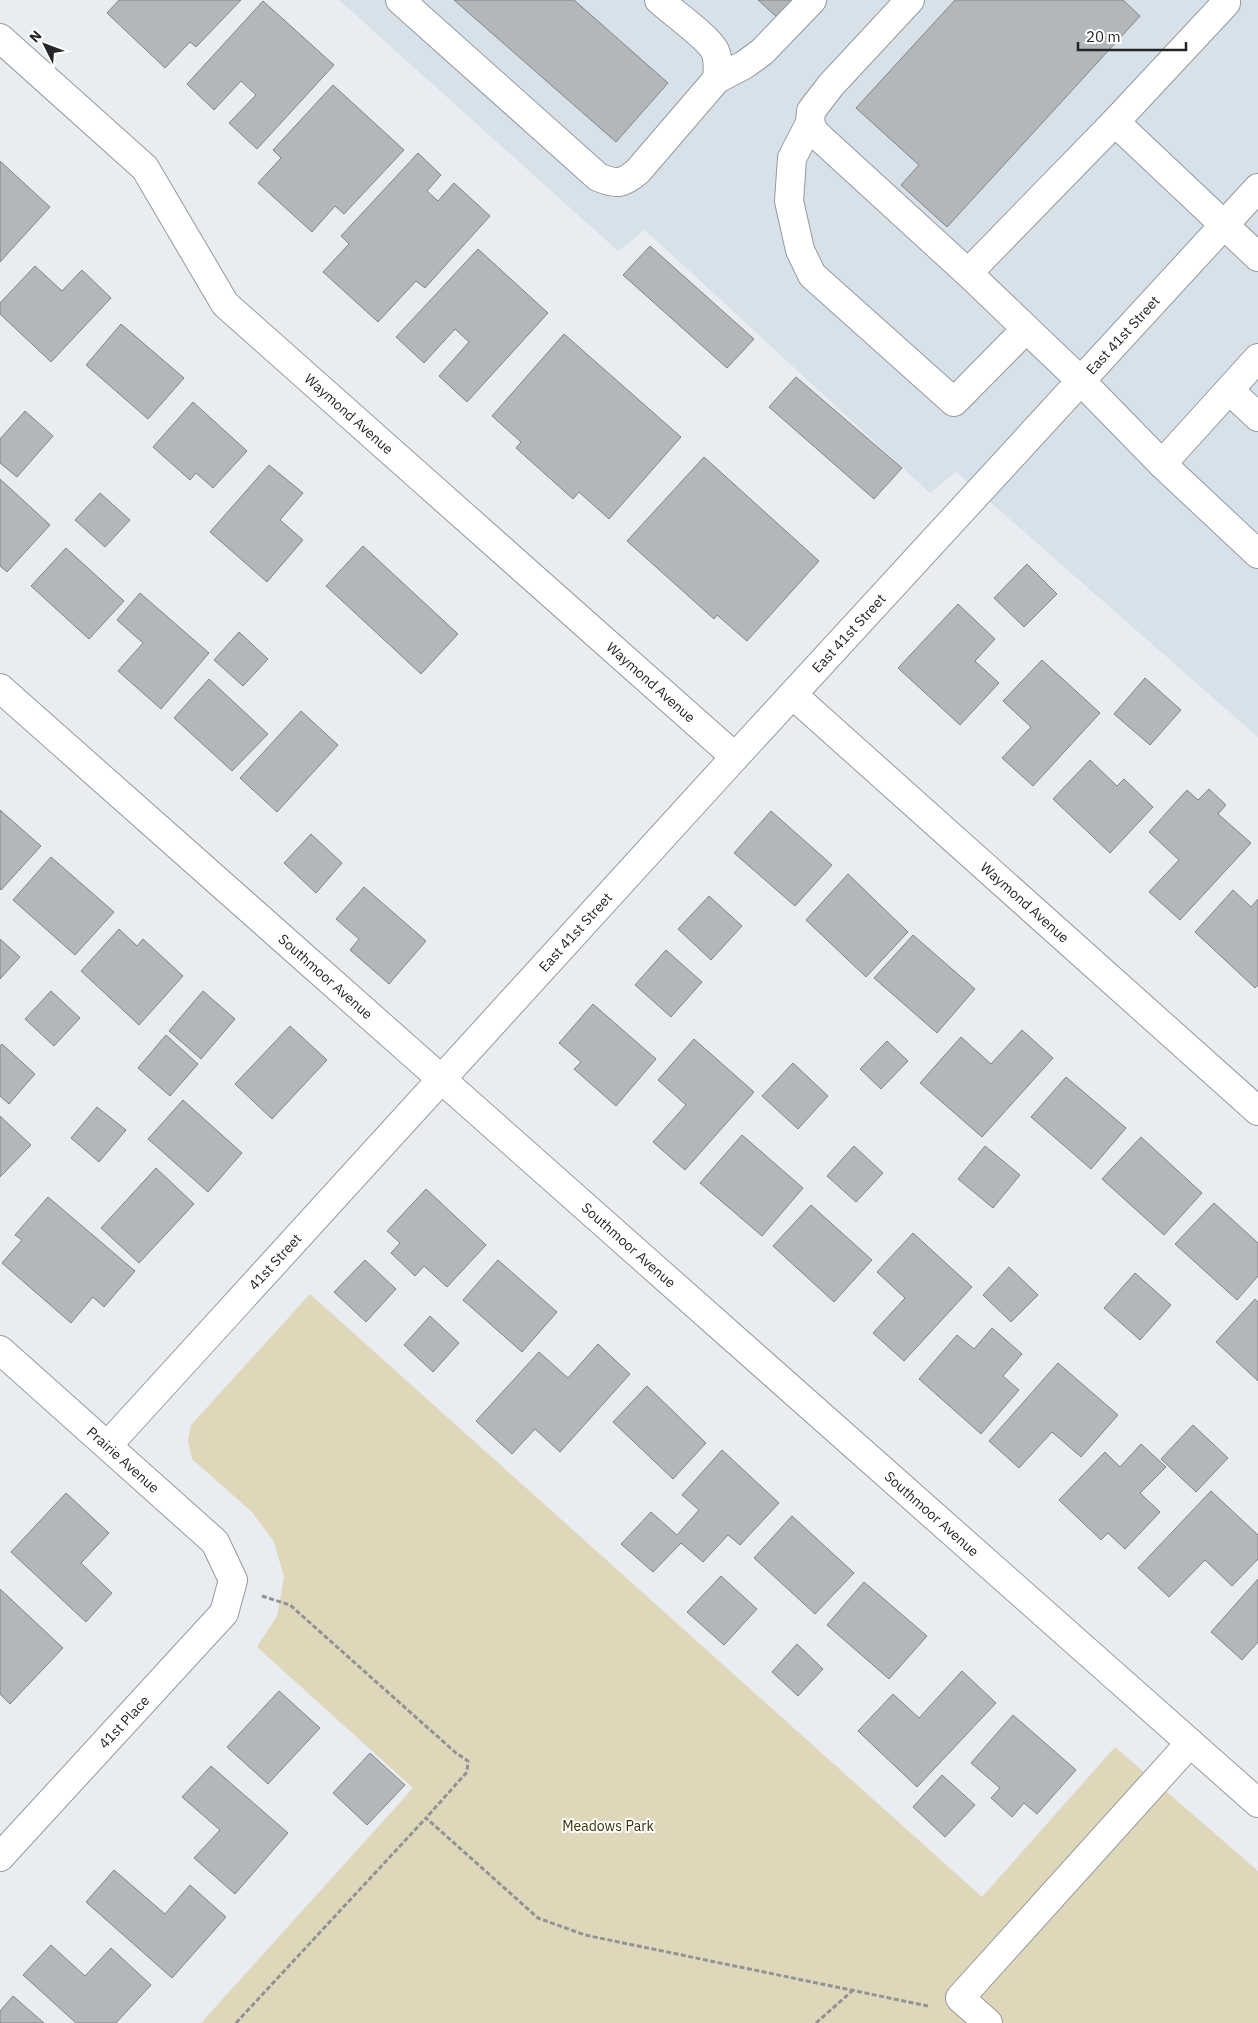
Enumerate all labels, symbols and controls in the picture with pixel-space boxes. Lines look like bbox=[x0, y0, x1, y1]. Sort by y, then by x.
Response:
north arrow bbox=[20, 20, 70, 70]
scale bar bbox=[1078, 20, 1186, 52]
text: N bbox=[25, 27, 45, 46]
text: 20 m bbox=[1086, 27, 1121, 46]
street label: East 41st Street bbox=[1082, 292, 1164, 378]
street label: Waymond Avenue bbox=[301, 370, 397, 458]
street label: East 41st Street bbox=[808, 590, 890, 676]
street label: Waymond Avenue bbox=[603, 638, 699, 727]
street label: Waymond Avenue bbox=[977, 858, 1073, 947]
street label: East 41st Street bbox=[535, 889, 616, 975]
street label: Southmoor Avenue bbox=[275, 930, 377, 1023]
street label: Southmoor Avenue bbox=[578, 1199, 680, 1292]
street label: 41st Street bbox=[245, 1230, 305, 1294]
street label: Prairie Avenue bbox=[83, 1423, 163, 1497]
street label: Southmoor Avenue bbox=[881, 1467, 983, 1561]
street label: 41st Place bbox=[95, 1691, 153, 1752]
park label: Meadows Park bbox=[562, 1817, 654, 1835]

